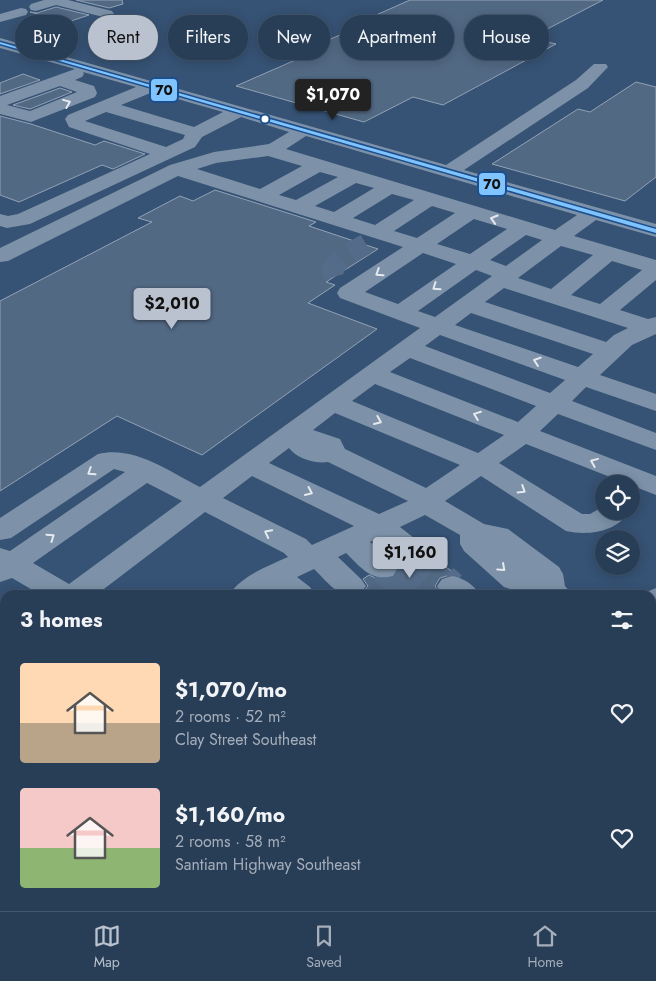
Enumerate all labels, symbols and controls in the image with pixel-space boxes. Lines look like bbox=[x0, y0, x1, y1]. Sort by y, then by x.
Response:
chip: Buy bbox=[15, 15, 78, 60]
chip: Rent bbox=[88, 15, 158, 60]
chip: Filters bbox=[168, 15, 248, 60]
chip: New bbox=[258, 15, 330, 60]
chip: Apartment bbox=[340, 15, 454, 60]
chip: House bbox=[464, 15, 549, 60]
line badge: 70 bbox=[150, 78, 178, 102]
pin: $1,070 bbox=[292, 78, 374, 121]
text: 70 bbox=[155, 80, 173, 100]
text: $1,070 bbox=[306, 83, 360, 106]
one-way arrow bbox=[62, 99, 71, 109]
unlabelled marker bbox=[260, 114, 270, 124]
line badge: 70 bbox=[478, 172, 506, 196]
text: 70 bbox=[483, 174, 501, 194]
one-way arrow bbox=[491, 215, 499, 225]
one-way arrow bbox=[376, 266, 385, 276]
one-way arrow bbox=[432, 281, 442, 290]
pin: $2,010 bbox=[131, 288, 213, 330]
text: $2,010 bbox=[145, 292, 199, 315]
one-way arrow bbox=[533, 357, 541, 367]
one-way arrow bbox=[473, 411, 481, 421]
one-way arrow bbox=[373, 415, 382, 426]
one-way arrow bbox=[591, 458, 599, 468]
one-way arrow bbox=[87, 466, 96, 475]
map controls bbox=[595, 475, 640, 575]
button: locate bbox=[595, 475, 640, 520]
one-way arrow bbox=[517, 484, 526, 494]
one-way arrow bbox=[304, 486, 313, 497]
one-way arrow bbox=[264, 529, 273, 539]
button: layers bbox=[595, 530, 640, 575]
one-way arrow bbox=[45, 534, 55, 543]
pin: $1,160 bbox=[369, 536, 451, 579]
text: $1,160 bbox=[384, 541, 436, 564]
one-way arrow bbox=[496, 562, 505, 571]
text: 3 homes bbox=[20, 605, 103, 635]
icon: filters bbox=[608, 606, 636, 634]
text: $1,070/mo bbox=[175, 675, 287, 705]
icon: home bbox=[60, 683, 120, 743]
icon: heart bbox=[608, 699, 636, 727]
text: 2 rooms · 52 m² bbox=[175, 705, 286, 728]
text: Clay Street Southeast bbox=[175, 728, 316, 751]
text: $1,160/mo bbox=[175, 800, 285, 830]
icon: home bbox=[60, 808, 120, 868]
icon: heart bbox=[608, 824, 636, 852]
text: 2 rooms · 58 m² bbox=[175, 830, 286, 853]
text: Santiam Highway Southeast bbox=[175, 853, 361, 876]
tab: Map bbox=[93, 922, 121, 972]
tab: Saved bbox=[306, 922, 342, 972]
tab: Home bbox=[527, 922, 563, 972]

